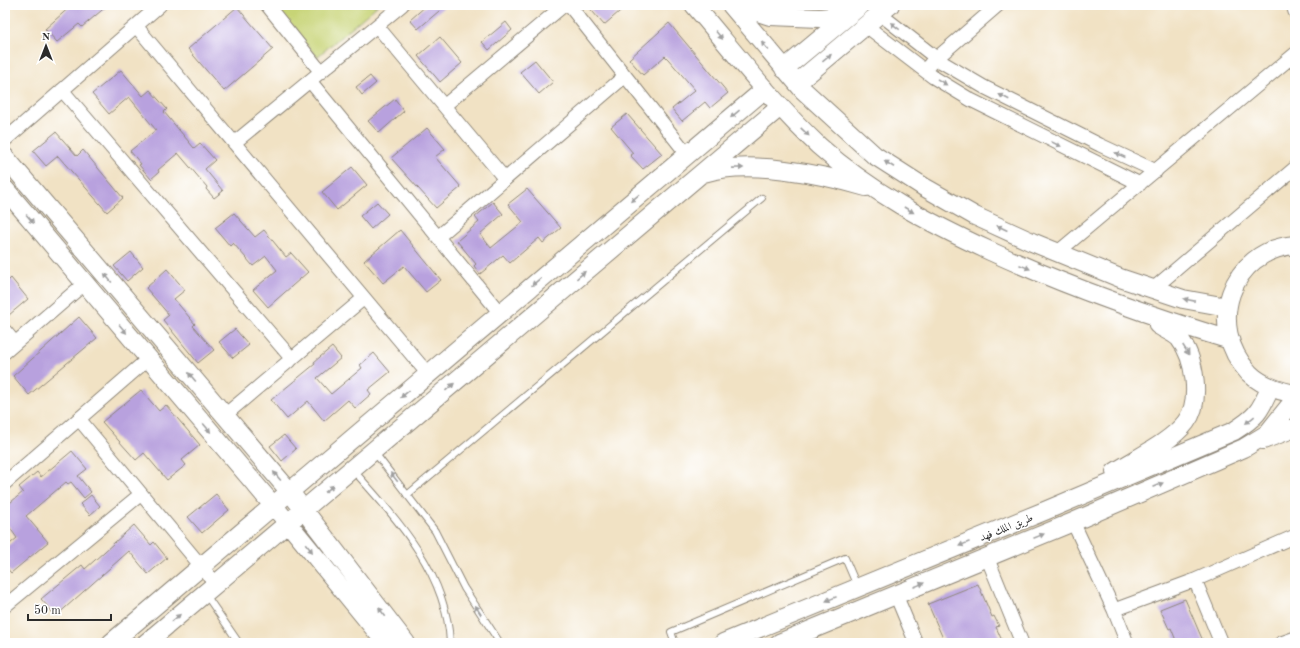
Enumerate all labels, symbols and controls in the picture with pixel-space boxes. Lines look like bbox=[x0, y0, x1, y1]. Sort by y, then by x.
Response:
one-way arrow bbox=[890, 22, 901, 30]
north arrow bbox=[26, 26, 66, 66]
one-way arrow bbox=[715, 29, 724, 40]
text: N bbox=[42, 32, 51, 43]
one-way arrow bbox=[761, 41, 770, 51]
one-way arrow bbox=[821, 54, 832, 63]
one-way arrow bbox=[937, 78, 947, 86]
one-way arrow bbox=[998, 94, 1009, 100]
one-way arrow bbox=[729, 110, 740, 119]
one-way arrow bbox=[800, 127, 810, 137]
one-way arrow bbox=[1050, 140, 1062, 147]
one-way arrow bbox=[1114, 151, 1126, 158]
one-way arrow bbox=[883, 161, 895, 168]
one-way arrow bbox=[732, 165, 745, 171]
one-way arrow bbox=[630, 194, 641, 203]
one-way arrow bbox=[903, 207, 915, 214]
one-way arrow bbox=[26, 213, 35, 224]
one-way arrow bbox=[996, 225, 1008, 231]
one-way arrow bbox=[1020, 265, 1032, 271]
one-way arrow bbox=[575, 271, 586, 280]
one-way arrow bbox=[104, 273, 113, 284]
one-way arrow bbox=[531, 278, 542, 287]
one-way arrow bbox=[1182, 297, 1195, 303]
one-way arrow bbox=[118, 323, 127, 334]
one-way arrow bbox=[1182, 345, 1190, 355]
one-way arrow bbox=[188, 372, 197, 383]
one-way arrow bbox=[444, 382, 455, 391]
one-way arrow bbox=[400, 389, 411, 398]
one-way arrow bbox=[1244, 416, 1255, 424]
one-way arrow bbox=[202, 423, 211, 433]
one-way arrow bbox=[272, 471, 281, 482]
one-way arrow bbox=[390, 472, 399, 483]
one-way arrow bbox=[1153, 482, 1164, 488]
one-way arrow bbox=[324, 484, 334, 493]
street label: طريق الملك فهد bbox=[978, 513, 1035, 545]
one-way arrow bbox=[1033, 533, 1044, 539]
one-way arrow bbox=[958, 541, 969, 547]
one-way arrow bbox=[305, 543, 314, 554]
one-way arrow bbox=[913, 582, 925, 588]
scale bar bbox=[28, 596, 111, 622]
one-way arrow bbox=[824, 596, 836, 602]
text: 50 m bbox=[34, 604, 61, 617]
one-way arrow bbox=[475, 604, 482, 616]
one-way arrow bbox=[378, 607, 387, 618]
one-way arrow bbox=[171, 613, 182, 622]

